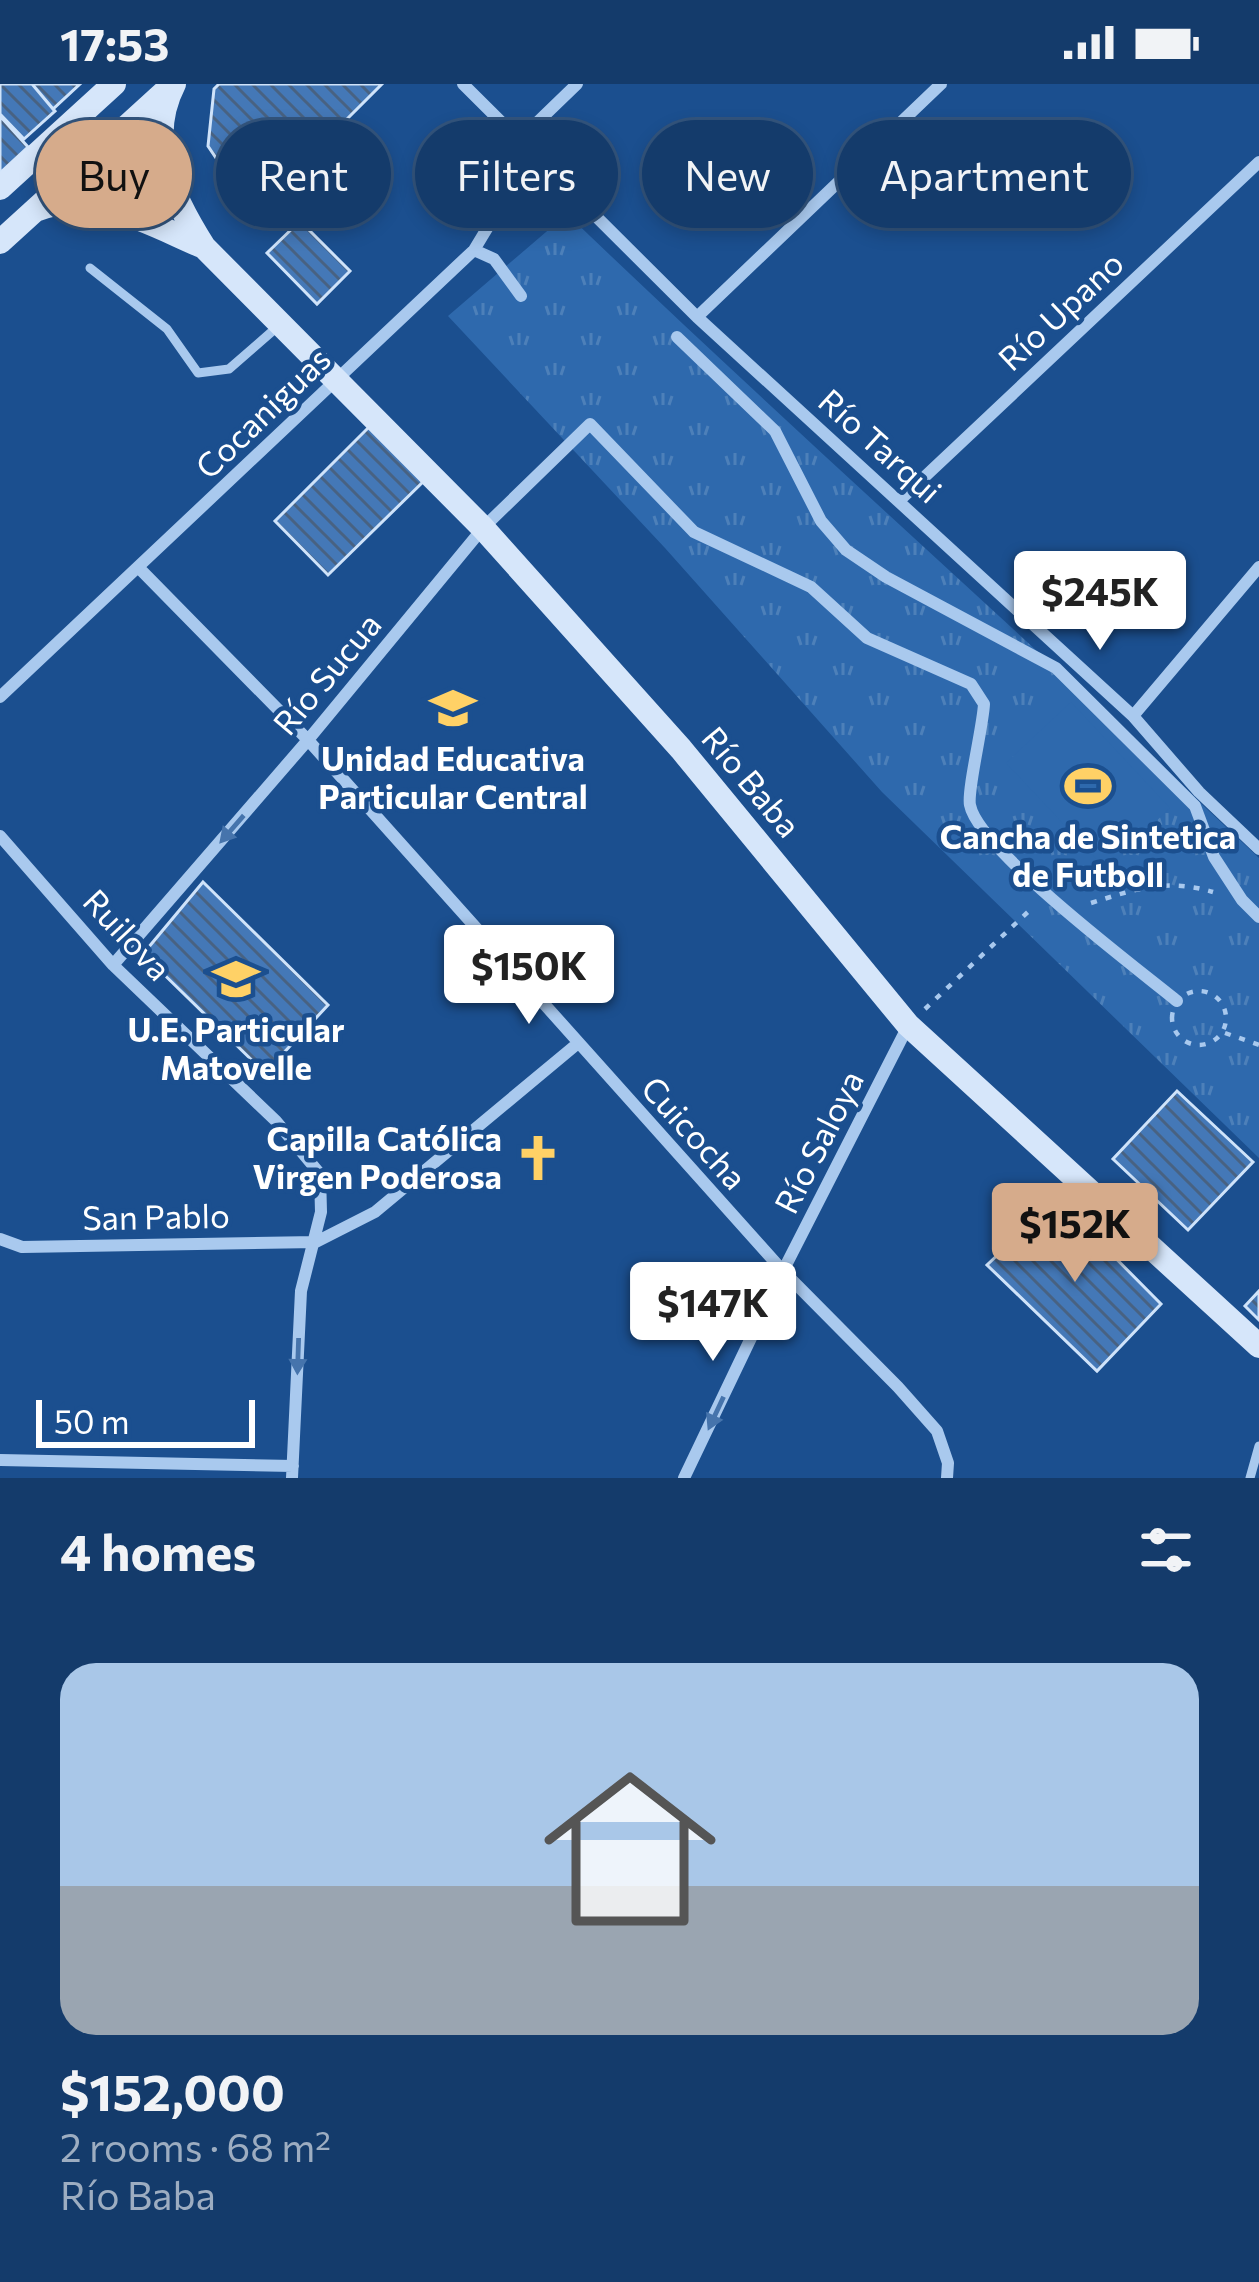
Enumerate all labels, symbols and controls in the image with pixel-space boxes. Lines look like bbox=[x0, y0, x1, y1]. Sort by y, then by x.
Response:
text: 17:53 bbox=[60, 15, 169, 70]
chip: Buy bbox=[36, 120, 192, 228]
chip: Rent bbox=[216, 120, 391, 228]
chip: Filters bbox=[415, 120, 618, 228]
chip: New bbox=[642, 120, 813, 228]
chip: Apartment bbox=[837, 120, 1131, 228]
street label: Río Upano bbox=[989, 242, 1131, 378]
street label: Cocaniguas bbox=[186, 337, 338, 486]
street label: Río Tarqui bbox=[811, 379, 951, 511]
pin: $245K bbox=[1016, 551, 1184, 653]
text: $245K bbox=[1041, 566, 1159, 614]
street label: Río Sucua bbox=[263, 604, 389, 742]
school or university icon: Unidad Educativa Particular Central bbox=[428, 683, 478, 733]
street label: Río Baba bbox=[694, 717, 810, 845]
place label: Unidad Educativa Particular Central bbox=[318, 737, 588, 816]
sports icon: Cancha de Sintetica de Futboll bbox=[1063, 761, 1113, 811]
one-way arrow bbox=[219, 813, 245, 843]
place label: Cancha de Sintetica de Futboll bbox=[940, 815, 1236, 894]
street label: Ruilova bbox=[76, 880, 181, 988]
pin: $150K bbox=[445, 925, 613, 1027]
text: $150K bbox=[471, 940, 587, 988]
school or university icon: U.E. Particular Matovelle bbox=[211, 954, 261, 1004]
place label: U.E. Particular Matovelle bbox=[127, 1008, 345, 1087]
street label: Río Saloya bbox=[764, 1063, 871, 1220]
street label: Cuicocha bbox=[634, 1067, 757, 1197]
place label: Capilla Católica Virgen Poderosa bbox=[253, 1117, 502, 1196]
church icon: Capilla Católica Virgen Poderosa bbox=[513, 1133, 563, 1183]
pin: $152K bbox=[991, 1183, 1159, 1285]
street label: San Pablo bbox=[82, 1194, 230, 1237]
text: $152K bbox=[1019, 1198, 1131, 1246]
pin: $147K bbox=[629, 1262, 797, 1364]
text: $147K bbox=[657, 1277, 769, 1325]
one-way arrow bbox=[288, 1338, 307, 1376]
scale bar bbox=[36, 1394, 255, 1447]
one-way arrow bbox=[706, 1396, 726, 1431]
text: 50 m bbox=[54, 1400, 130, 1441]
icon: filters bbox=[1133, 1517, 1199, 1583]
text: 4 homes bbox=[60, 1519, 256, 1582]
icon: home bbox=[522, 1741, 738, 1957]
text: $152,000 bbox=[60, 2059, 285, 2122]
text: 2 rooms · 68 m² bbox=[60, 2122, 331, 2170]
text: Río Baba bbox=[60, 2170, 216, 2218]

